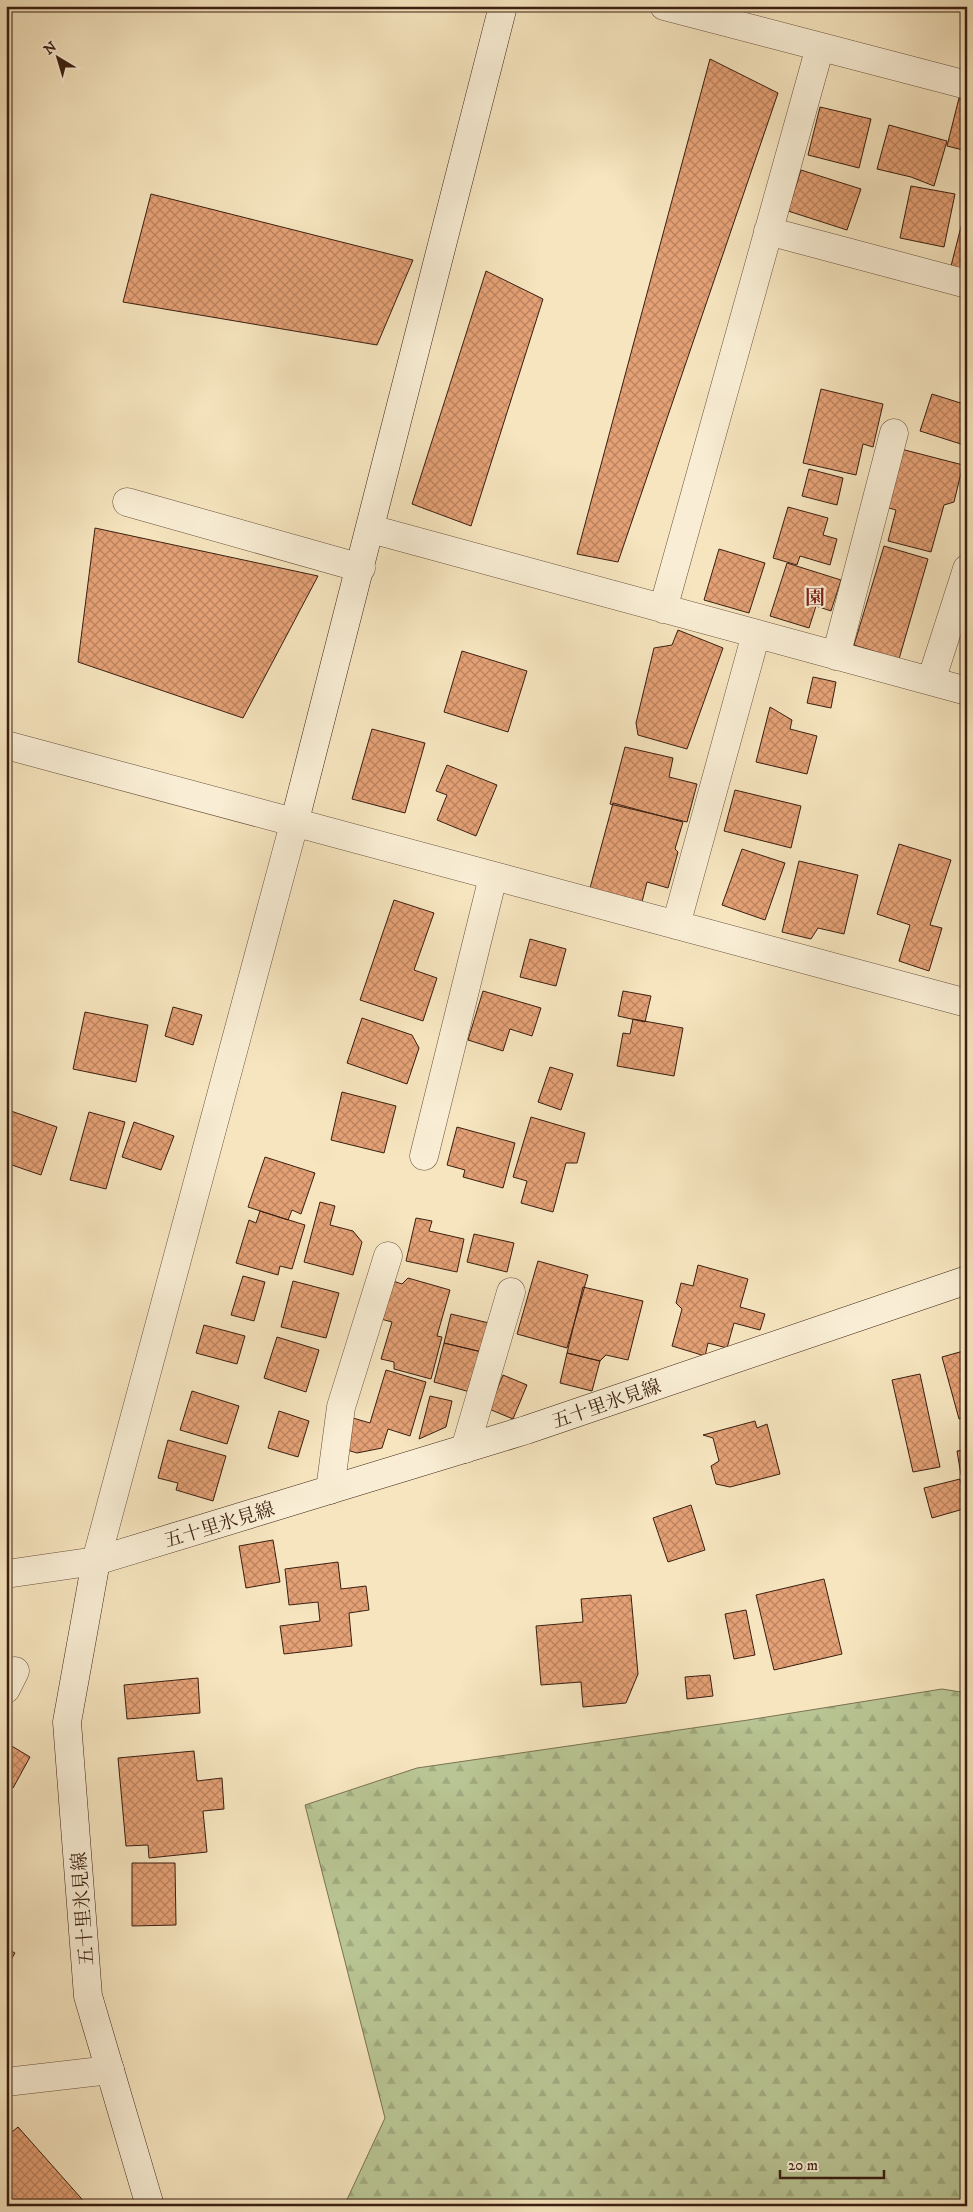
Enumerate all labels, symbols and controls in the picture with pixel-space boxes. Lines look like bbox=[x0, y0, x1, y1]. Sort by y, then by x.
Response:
north arrow bbox=[32, 32, 82, 82]
text: N bbox=[41, 38, 61, 59]
district label: 園 bbox=[805, 586, 825, 611]
street label: 五十里氷見線 bbox=[549, 1375, 664, 1434]
street label: 五十里氷見線 bbox=[162, 1498, 277, 1553]
street label: 五十里氷見線 bbox=[68, 1851, 99, 1967]
scale bar bbox=[780, 2147, 884, 2179]
text: 20 m bbox=[788, 2156, 818, 2175]

